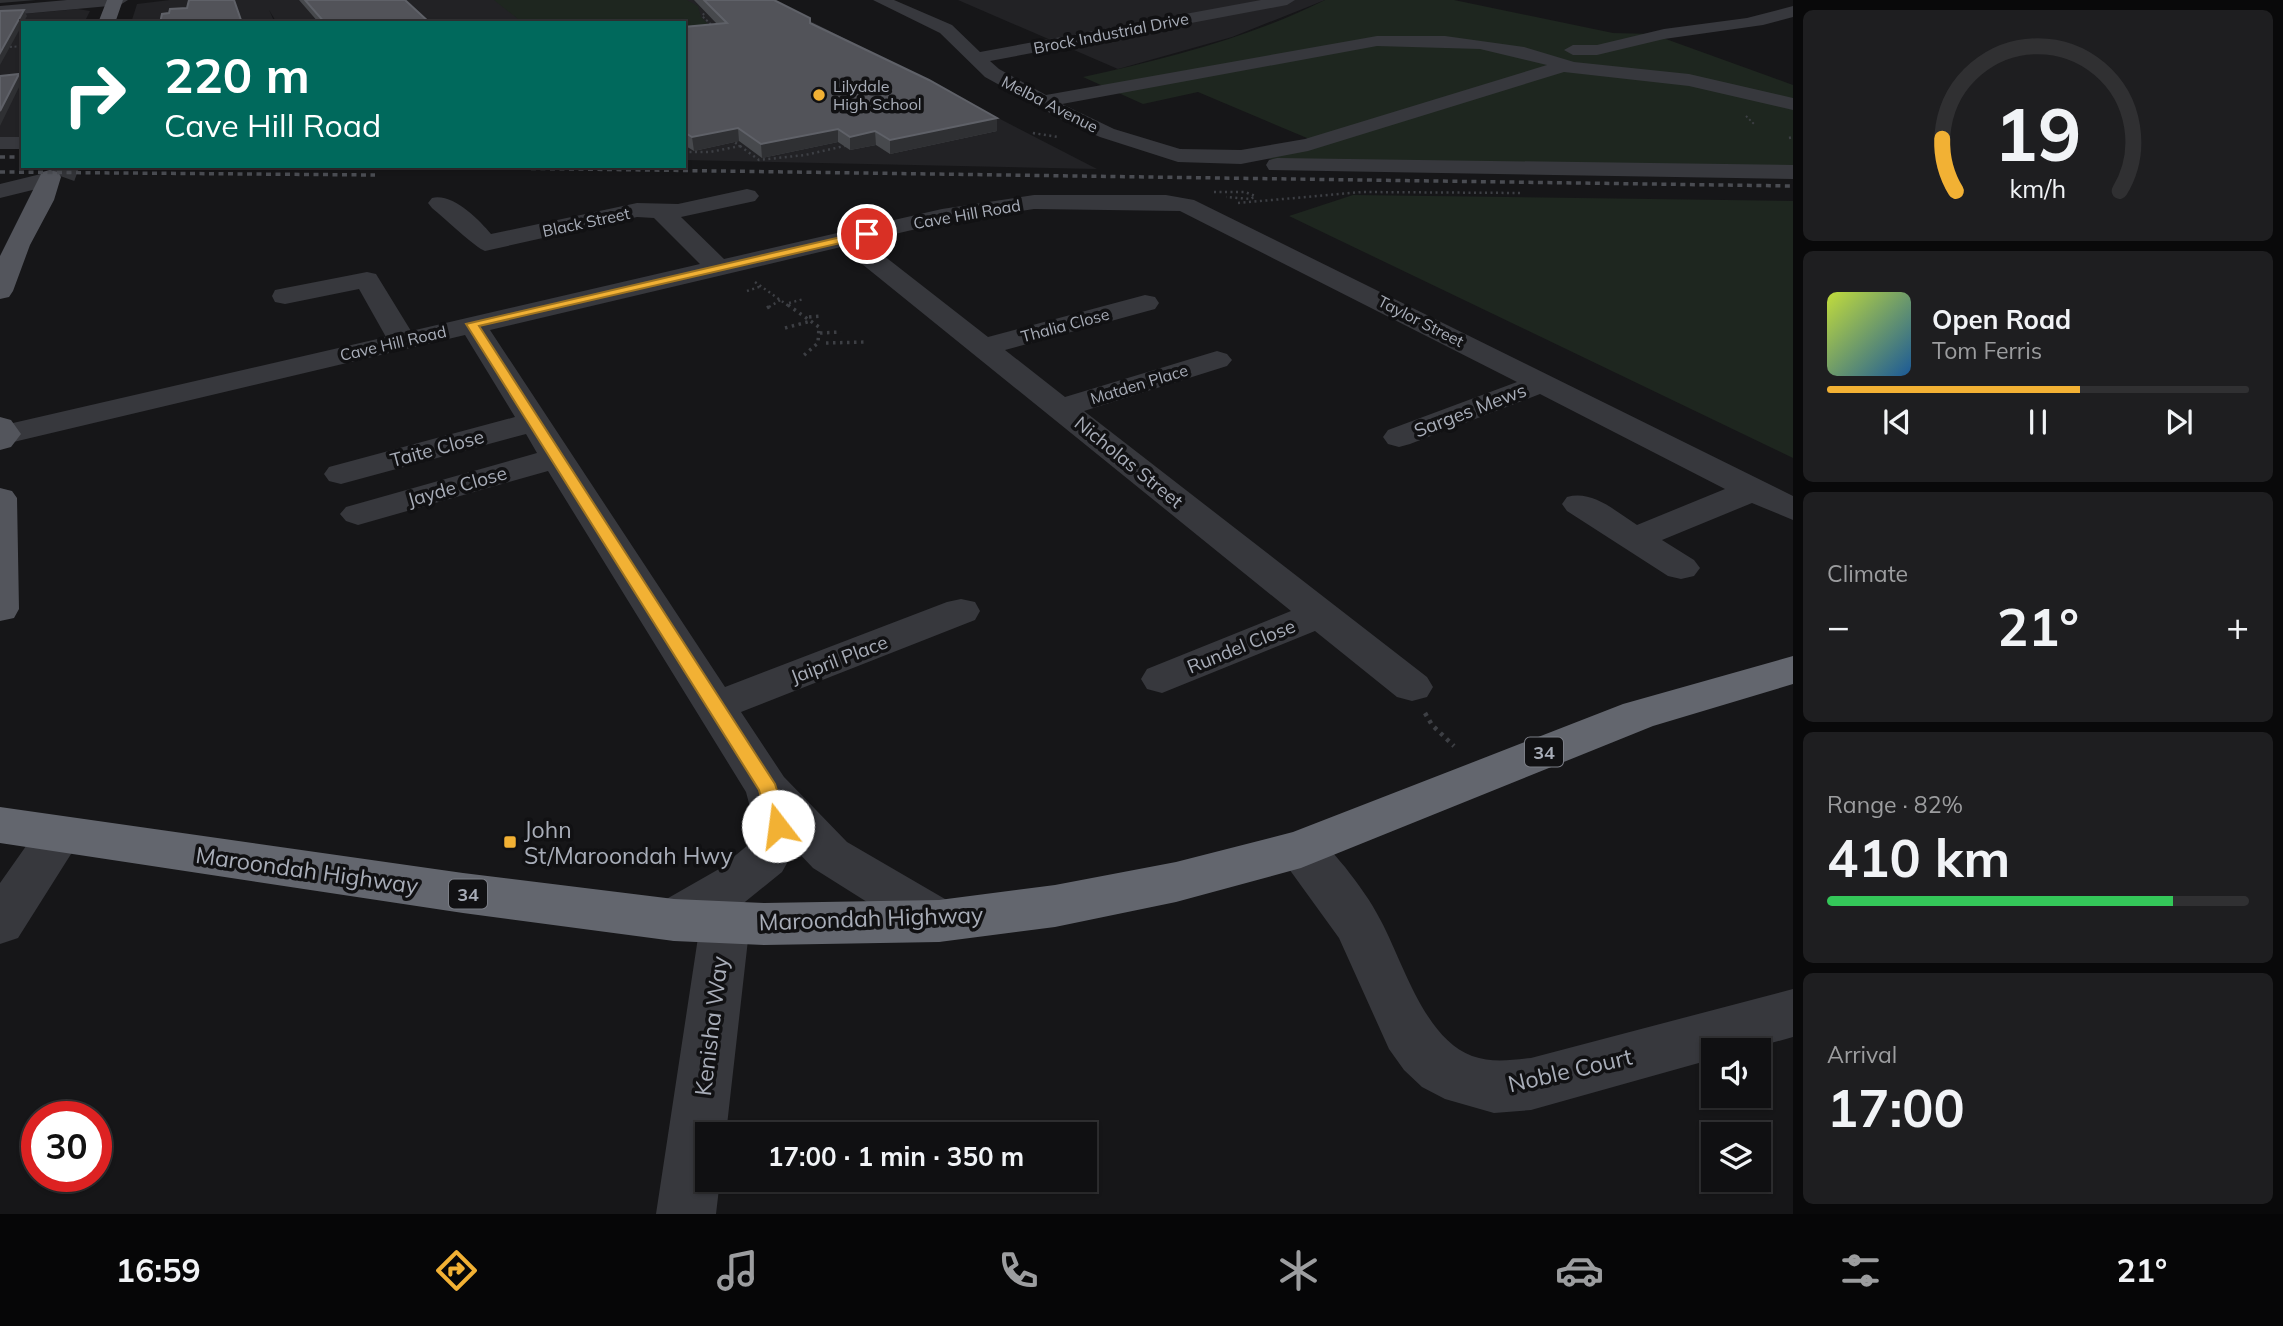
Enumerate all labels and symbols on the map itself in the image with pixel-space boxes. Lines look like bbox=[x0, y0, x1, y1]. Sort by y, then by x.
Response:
street label: Brock Industrial Drive bbox=[1032, 8, 1190, 58]
street label: Melba Avenue bbox=[999, 71, 1101, 137]
place label: Lilydale High School bbox=[833, 76, 922, 114]
marker: Lilydale High School bbox=[811, 87, 827, 103]
street label: Cave Hill Road bbox=[912, 195, 1022, 233]
street label: Black Street bbox=[540, 203, 632, 241]
pin bbox=[837, 204, 897, 264]
street label: Taylor Street bbox=[1375, 291, 1468, 351]
street label: Thalia Close bbox=[1019, 304, 1111, 346]
street label: Cave Hill Road bbox=[338, 321, 448, 365]
street label: Matden Place bbox=[1088, 360, 1190, 408]
street label: Sarges Mews bbox=[1410, 378, 1530, 442]
street label: Nicholas Street bbox=[1070, 411, 1188, 513]
street label: Taite Close bbox=[388, 424, 486, 472]
street label: Jayde Close bbox=[405, 460, 509, 512]
street label: Rundel Close bbox=[1183, 613, 1299, 679]
street label: Jaipril Place bbox=[787, 629, 891, 689]
road number: 34 bbox=[1525, 738, 1563, 766]
position arrow bbox=[741, 789, 815, 863]
place label: John St/Maroondah Hwy bbox=[524, 815, 733, 870]
marker: John St/Maroondah Hwy bbox=[502, 834, 518, 850]
street label: Maroondah Highway bbox=[194, 840, 420, 900]
road number: 34 bbox=[449, 880, 487, 908]
street label: Maroondah Highway bbox=[758, 900, 984, 936]
street label: Kenisha Way bbox=[688, 954, 734, 1098]
street label: Noble Court bbox=[1505, 1042, 1635, 1098]
speed limit sign: 30 bbox=[21, 1101, 112, 1192]

